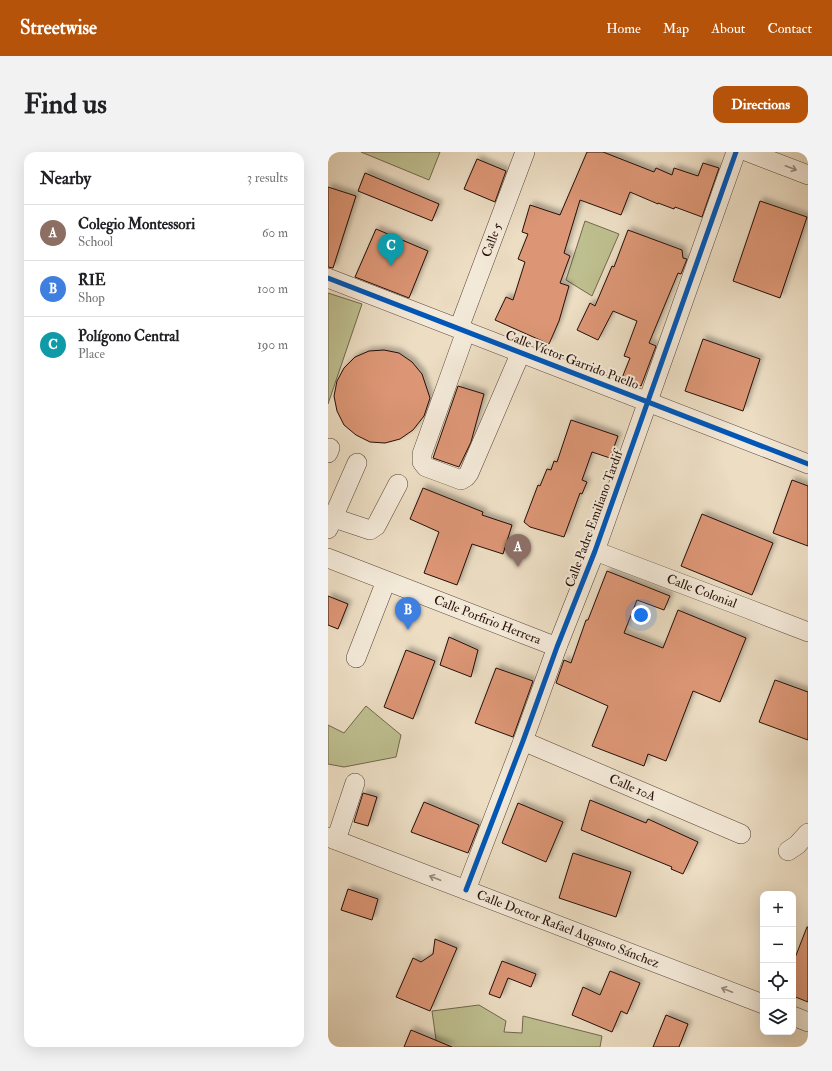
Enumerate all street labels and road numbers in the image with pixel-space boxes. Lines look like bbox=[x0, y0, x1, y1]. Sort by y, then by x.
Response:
street label: Calle 5 bbox=[478, 220, 506, 259]
street label: Calle Víctor Garrido Puello bbox=[503, 327, 641, 393]
street label: Calle Padre Emiliano Tardif bbox=[562, 447, 627, 590]
street label: Calle Colonial bbox=[664, 571, 740, 612]
street label: Calle Porfirio Herrera bbox=[432, 592, 544, 648]
street label: Calle 10A bbox=[607, 771, 659, 805]
street label: Calle Doctor Rafael Augusto Sánchez bbox=[474, 887, 662, 972]

